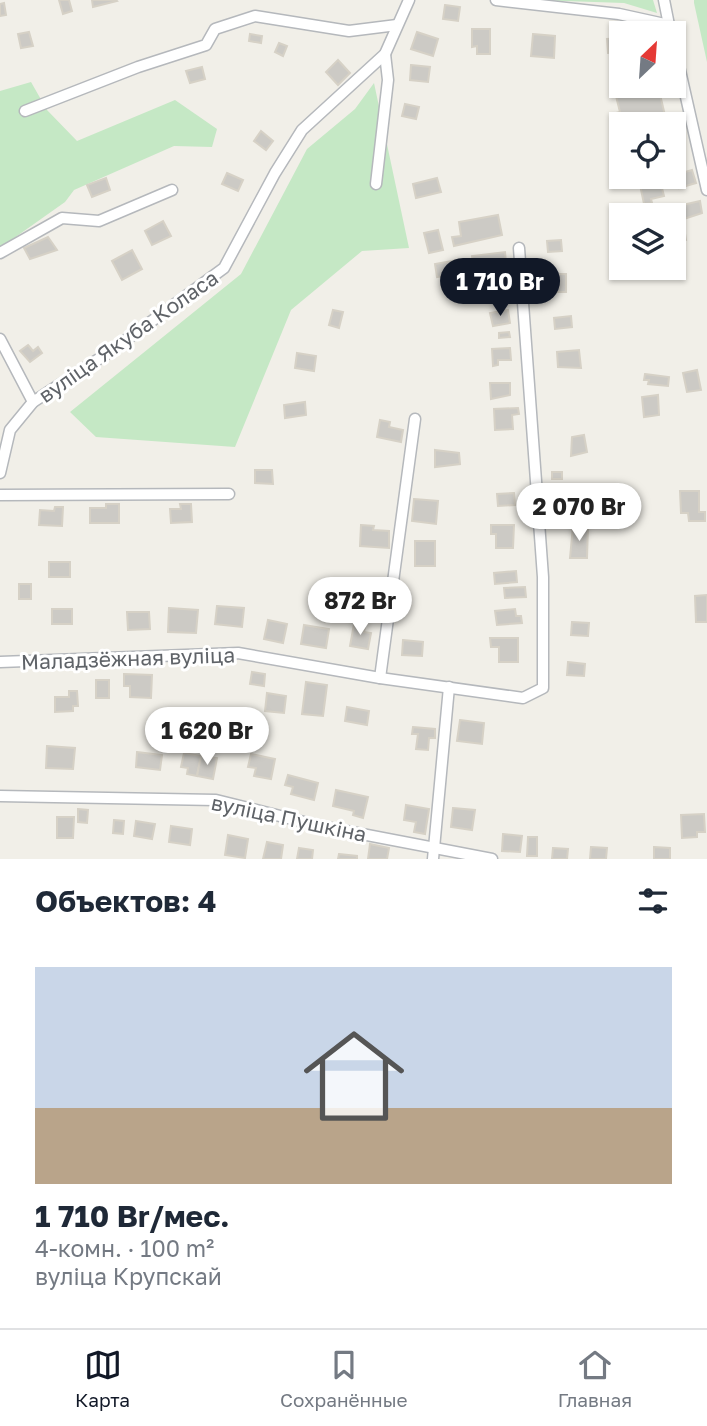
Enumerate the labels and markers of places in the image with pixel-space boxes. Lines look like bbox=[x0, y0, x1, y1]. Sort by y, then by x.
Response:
pin: 1 710 Br bbox=[428, 258, 572, 318]
pin: 2 070 Br bbox=[507, 484, 651, 543]
pin: 872 Br bbox=[303, 578, 417, 637]
pin: 1 620 Br bbox=[135, 708, 279, 767]

